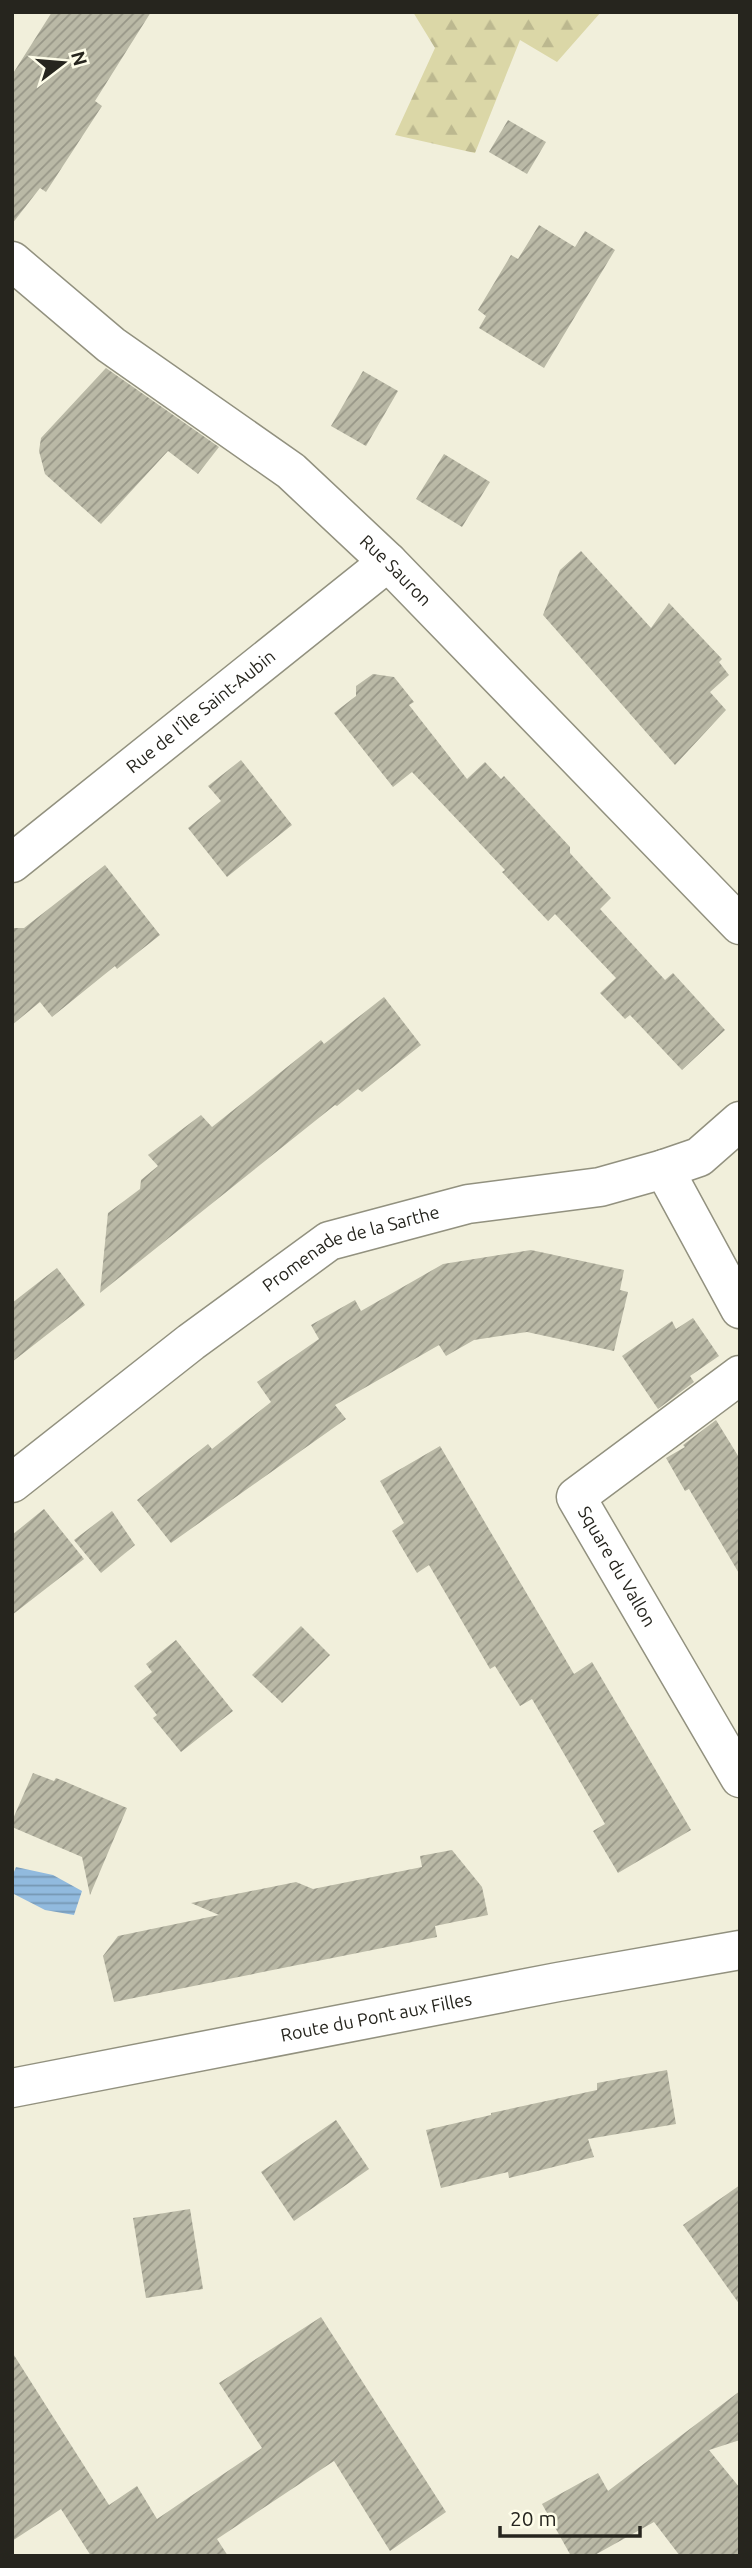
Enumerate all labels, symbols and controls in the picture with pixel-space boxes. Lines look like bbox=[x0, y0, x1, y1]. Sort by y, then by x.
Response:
north arrow bbox=[28, 28, 98, 98]
text: N bbox=[67, 48, 92, 68]
street label: Rue Sauron bbox=[357, 530, 436, 610]
street label: Rue de l'Île Saint-Aubin bbox=[122, 645, 279, 777]
street label: Promenade de la Sarthe bbox=[258, 1201, 441, 1295]
street label: Square du Vallon bbox=[575, 1502, 660, 1630]
street label: Route du Pont aux Filles bbox=[279, 1988, 474, 2045]
scale bar bbox=[500, 2494, 640, 2538]
text: 20 m bbox=[510, 2506, 557, 2530]

